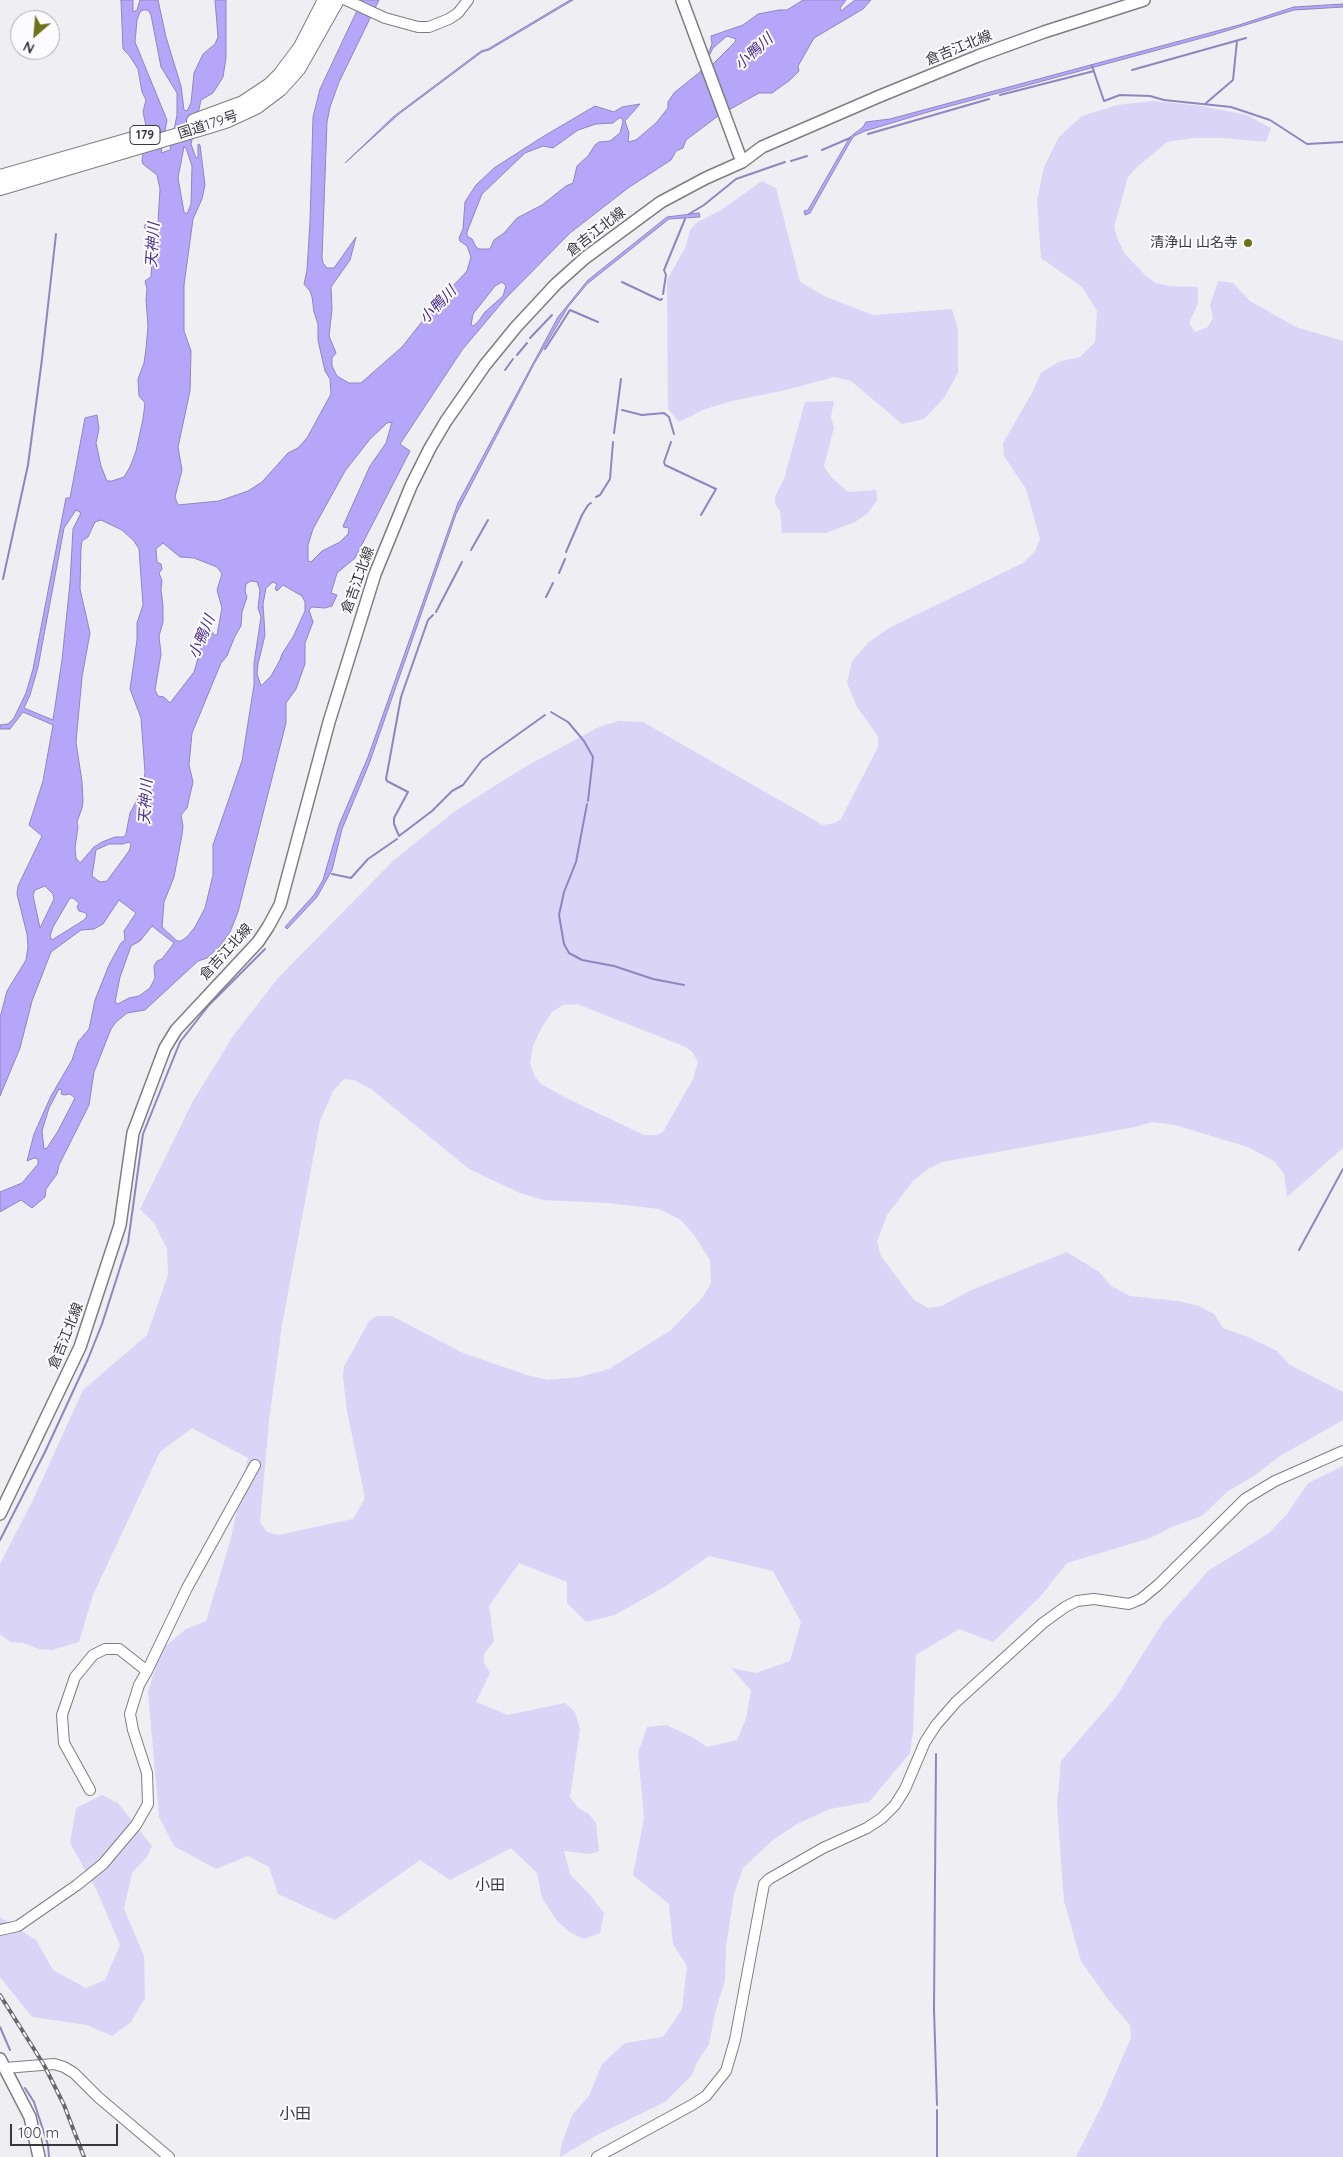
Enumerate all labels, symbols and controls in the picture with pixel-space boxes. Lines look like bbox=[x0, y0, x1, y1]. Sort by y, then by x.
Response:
north arrow bbox=[10, 10, 60, 60]
street label: 倉吉江北線 bbox=[923, 27, 995, 69]
water label: 小鴨川 bbox=[731, 30, 777, 74]
text: N bbox=[20, 37, 37, 58]
street label: 国道179号 bbox=[176, 107, 240, 143]
road number: 179 bbox=[130, 126, 160, 144]
street label: 倉吉江北線 bbox=[563, 204, 629, 260]
water label: 天神川 bbox=[143, 222, 163, 268]
place label: 清浄山 山名寺 bbox=[1150, 235, 1238, 251]
marker: 清浄山 山名寺 bbox=[1242, 237, 1254, 249]
water label: 小鴨川 bbox=[416, 283, 460, 327]
street label: 倉吉江北線 bbox=[338, 544, 378, 616]
water label: 小鴨川 bbox=[185, 613, 219, 661]
water label: 天神川 bbox=[136, 779, 156, 825]
street label: 倉吉江北線 bbox=[196, 920, 256, 984]
street label: 倉吉江北線 bbox=[45, 1300, 87, 1372]
district label: 小田 bbox=[475, 1876, 505, 1894]
district label: 小田 bbox=[279, 2104, 311, 2124]
scale bar bbox=[12, 2114, 120, 2146]
text: 100 m bbox=[18, 2123, 59, 2142]

